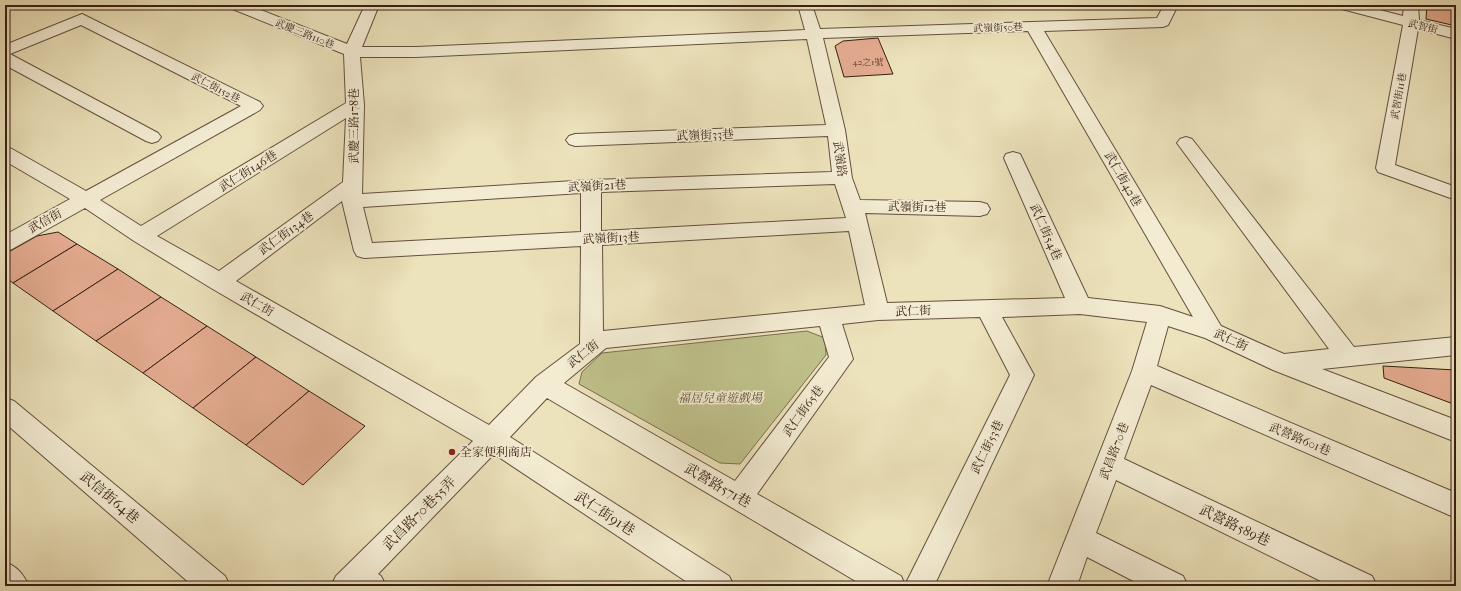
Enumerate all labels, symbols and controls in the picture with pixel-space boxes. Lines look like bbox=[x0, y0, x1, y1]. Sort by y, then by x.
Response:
street label: 武慶三路110巷 bbox=[273, 17, 336, 51]
street label: 武智街 bbox=[1407, 18, 1439, 36]
street label: 武嶺街50巷 bbox=[973, 21, 1023, 35]
house number: 42之1號 bbox=[852, 57, 884, 67]
street label: 武仁街152巷 bbox=[189, 71, 242, 105]
street label: 武智街11巷 bbox=[1389, 72, 1409, 120]
street label: 武慶三路178巷 bbox=[347, 88, 361, 164]
street label: 武嶺街33巷 bbox=[676, 127, 734, 143]
street label: 武嶺路 bbox=[831, 140, 849, 178]
street label: 武仁街146巷 bbox=[216, 148, 280, 194]
street label: 武仁街42巷 bbox=[1102, 149, 1144, 209]
street label: 武嶺街21巷 bbox=[567, 177, 627, 195]
street label: 武嶺街12巷 bbox=[888, 199, 946, 215]
street label: 武仁街54巷 bbox=[1027, 202, 1065, 262]
street label: 武信街 bbox=[26, 206, 65, 236]
street label: 武仁街134巷 bbox=[256, 208, 316, 258]
street label: 武嶺街13巷 bbox=[582, 230, 640, 246]
street label: 武仁街 bbox=[238, 289, 277, 320]
street label: 武仁街 bbox=[895, 303, 932, 319]
street label: 武仁街 bbox=[1212, 326, 1251, 354]
street label: 武仁街 bbox=[565, 337, 602, 371]
street label: 武仁街65巷 bbox=[780, 383, 826, 439]
park label: 福居兒童遊戲場 bbox=[678, 391, 763, 405]
street label: 武仁街53巷 bbox=[968, 418, 1006, 476]
street label: 武昌路70巷 bbox=[1097, 420, 1131, 482]
street label: 武營路601巷 bbox=[1267, 420, 1333, 458]
place label: 全家便利商店 bbox=[460, 445, 532, 459]
marker: 全家便利商店 bbox=[447, 447, 457, 457]
street label: 武營路571巷 bbox=[682, 460, 754, 511]
street label: 武信街64巷 bbox=[77, 468, 143, 527]
street label: 武昌路70巷55弄 bbox=[379, 473, 459, 553]
street label: 武仁街91巷 bbox=[571, 488, 638, 539]
street label: 武營路589巷 bbox=[1197, 501, 1273, 550]

